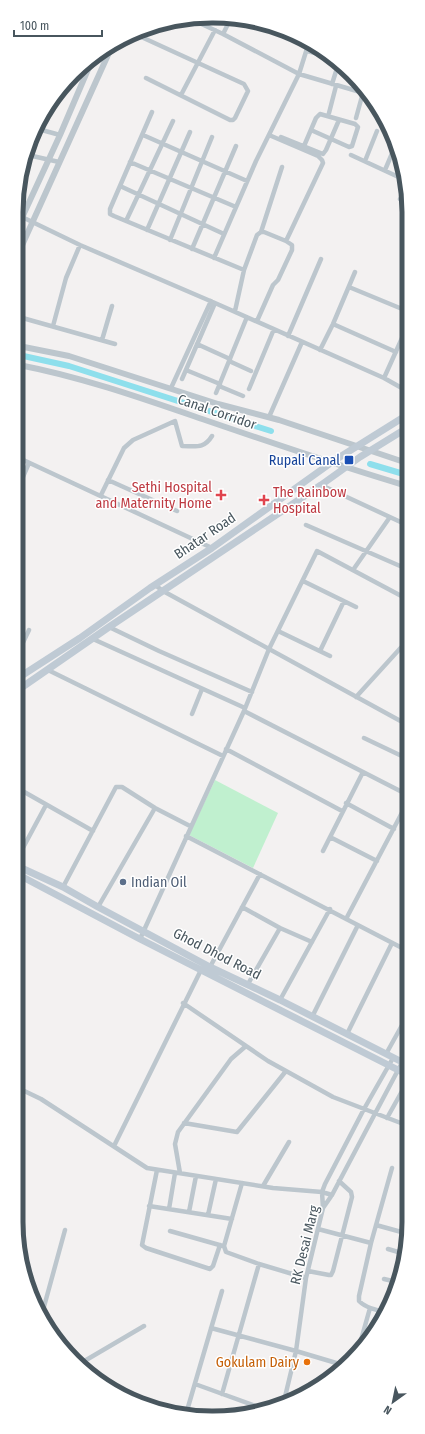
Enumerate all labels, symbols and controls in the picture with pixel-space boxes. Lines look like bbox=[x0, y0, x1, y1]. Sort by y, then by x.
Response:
scale bar bbox=[14, 12, 102, 38]
text: 100 m bbox=[20, 19, 49, 33]
street label: Canal Corridor bbox=[175, 391, 259, 433]
place label: Rupali Canal bbox=[269, 452, 340, 469]
marker: Rupali Canal bbox=[343, 454, 355, 466]
place label: Sethi Hospital and Maternity Home bbox=[95, 479, 212, 512]
place label: The Rainbow Hospital bbox=[273, 484, 346, 517]
marker: Sethi Hospital and Maternity Home bbox=[215, 489, 227, 501]
marker: The Rainbow Hospital bbox=[258, 494, 270, 506]
street label: Bhatar Road bbox=[171, 509, 239, 563]
place label: Indian Oil bbox=[131, 874, 187, 891]
marker: Indian Oil bbox=[118, 877, 128, 887]
street label: Ghod Dhod Road bbox=[170, 925, 264, 983]
street label: RK Desai Marg bbox=[287, 1203, 323, 1286]
place label: Gokulam Dairy bbox=[216, 1354, 300, 1371]
marker: Gokulam Dairy bbox=[302, 1357, 312, 1367]
north arrow bbox=[373, 1382, 413, 1422]
text: N bbox=[382, 1403, 394, 1417]

